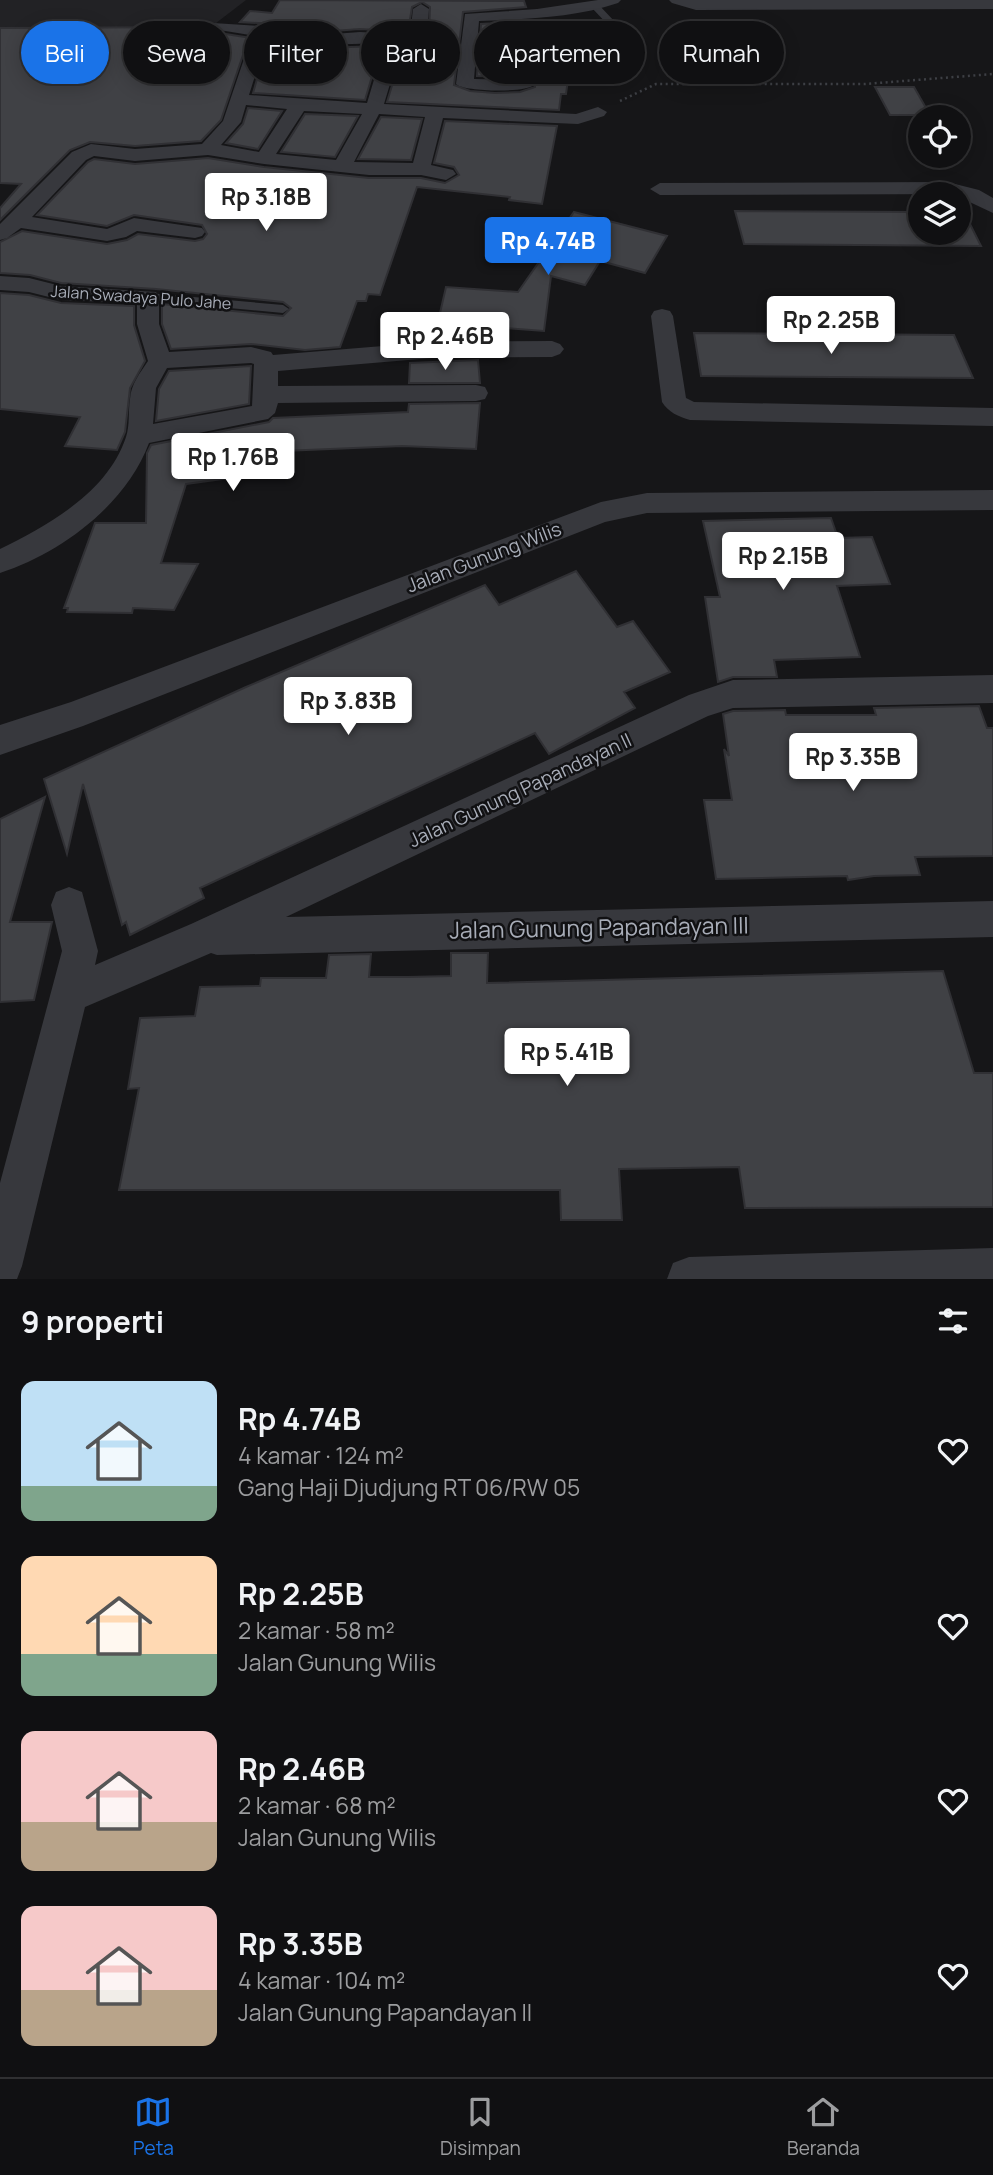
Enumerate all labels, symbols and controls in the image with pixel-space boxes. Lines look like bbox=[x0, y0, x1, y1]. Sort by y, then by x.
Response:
chip: Beli bbox=[21, 21, 109, 84]
chip: Sewa bbox=[123, 21, 230, 84]
chip: Filter bbox=[244, 21, 347, 84]
chip: Baru bbox=[361, 21, 460, 84]
chip: Apartemen bbox=[474, 21, 645, 84]
chip: Rumah bbox=[659, 21, 784, 84]
map controls bbox=[908, 105, 971, 245]
button: locate bbox=[908, 105, 971, 168]
pin: Rp 3.18B bbox=[194, 174, 338, 233]
text: Rp 3.18B bbox=[221, 180, 311, 212]
button: layers bbox=[908, 182, 971, 245]
pin: Rp 4.74B bbox=[476, 218, 620, 277]
text: Rp 4.74B bbox=[501, 224, 595, 256]
street label: Jalan Swadaya Pulo Jahe bbox=[50, 280, 232, 314]
pin: Rp 2.25B bbox=[759, 296, 903, 356]
text: Rp 2.25B bbox=[783, 303, 879, 335]
pin: Rp 2.46B bbox=[373, 312, 517, 372]
text: Rp 2.46B bbox=[396, 319, 494, 351]
pin: Rp 1.76B bbox=[161, 434, 305, 493]
text: Rp 1.76B bbox=[187, 440, 279, 472]
street label: Jalan Gunung Wilis bbox=[403, 516, 565, 598]
pin: Rp 2.15B bbox=[711, 532, 855, 592]
text: Rp 2.15B bbox=[738, 539, 828, 571]
pin: Rp 3.83B bbox=[276, 678, 420, 737]
text: Rp 3.83B bbox=[300, 684, 396, 716]
street label: Jalan Gunung Papandayan II bbox=[404, 727, 636, 853]
pin: Rp 3.35B bbox=[781, 734, 925, 793]
text: Rp 3.35B bbox=[805, 740, 901, 772]
street label: Jalan Gunung Papandayan III bbox=[449, 908, 749, 946]
pin: Rp 5.41B bbox=[495, 1028, 639, 1088]
text: Rp 5.41B bbox=[521, 1035, 614, 1067]
text: 9 properti bbox=[21, 1301, 164, 1342]
icon: filters bbox=[934, 1302, 972, 1340]
text: Rp 4.74B bbox=[238, 1398, 361, 1439]
icon: home bbox=[77, 1409, 161, 1493]
icon: heart bbox=[934, 1432, 972, 1470]
text: 4 kamar · 124 m² bbox=[238, 1439, 404, 1471]
text: Gang Haji Djudjung RT 06/RW 05 bbox=[238, 1471, 580, 1503]
text: Rp 2.25B bbox=[238, 1573, 364, 1614]
icon: home bbox=[77, 1584, 161, 1668]
icon: heart bbox=[934, 1607, 972, 1645]
text: 2 kamar · 58 m² bbox=[238, 1614, 395, 1646]
text: Jalan Gunung Wilis bbox=[238, 1646, 436, 1678]
text: Rp 2.46B bbox=[238, 1748, 365, 1789]
icon: home bbox=[77, 1759, 161, 1843]
icon: heart bbox=[934, 1782, 972, 1820]
text: 2 kamar · 68 m² bbox=[238, 1789, 396, 1821]
text: Jalan Gunung Wilis bbox=[238, 1821, 436, 1853]
text: Rp 3.35B bbox=[238, 1923, 363, 1964]
icon: home bbox=[77, 1934, 161, 2018]
icon: heart bbox=[934, 1957, 972, 1995]
text: 4 kamar · 104 m² bbox=[238, 1964, 405, 1996]
text: Jalan Gunung Papandayan II bbox=[238, 1996, 532, 2028]
tab: Peta bbox=[133, 2093, 174, 2161]
tab: Disimpan bbox=[440, 2093, 521, 2161]
tab: Beranda bbox=[787, 2093, 860, 2161]

